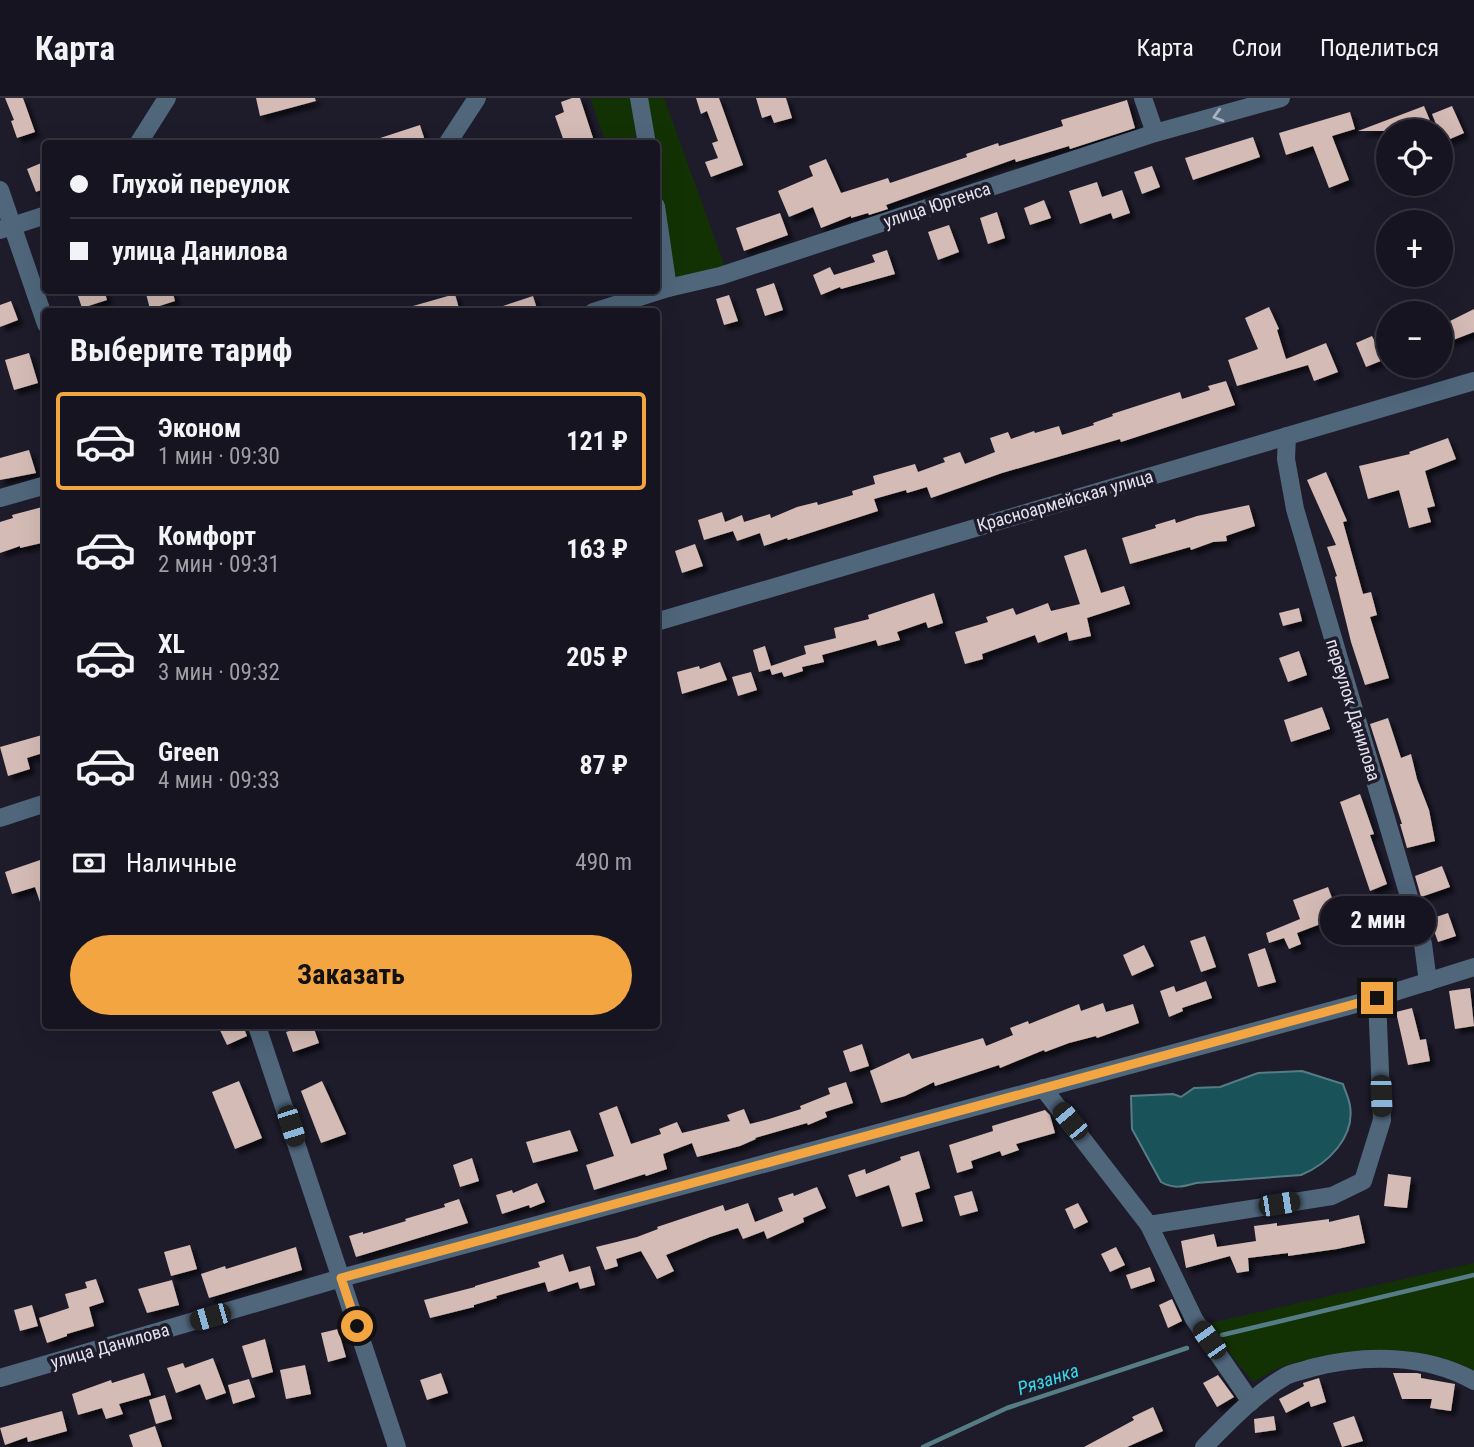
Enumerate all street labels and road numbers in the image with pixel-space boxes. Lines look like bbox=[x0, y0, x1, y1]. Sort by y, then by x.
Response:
street label: улица Юргенса bbox=[881, 177, 993, 232]
street label: Красноармейская улица bbox=[974, 465, 1156, 536]
street label: переулок Данилова bbox=[1322, 636, 1385, 784]
street label: улица Данилова bbox=[48, 1319, 172, 1372]

